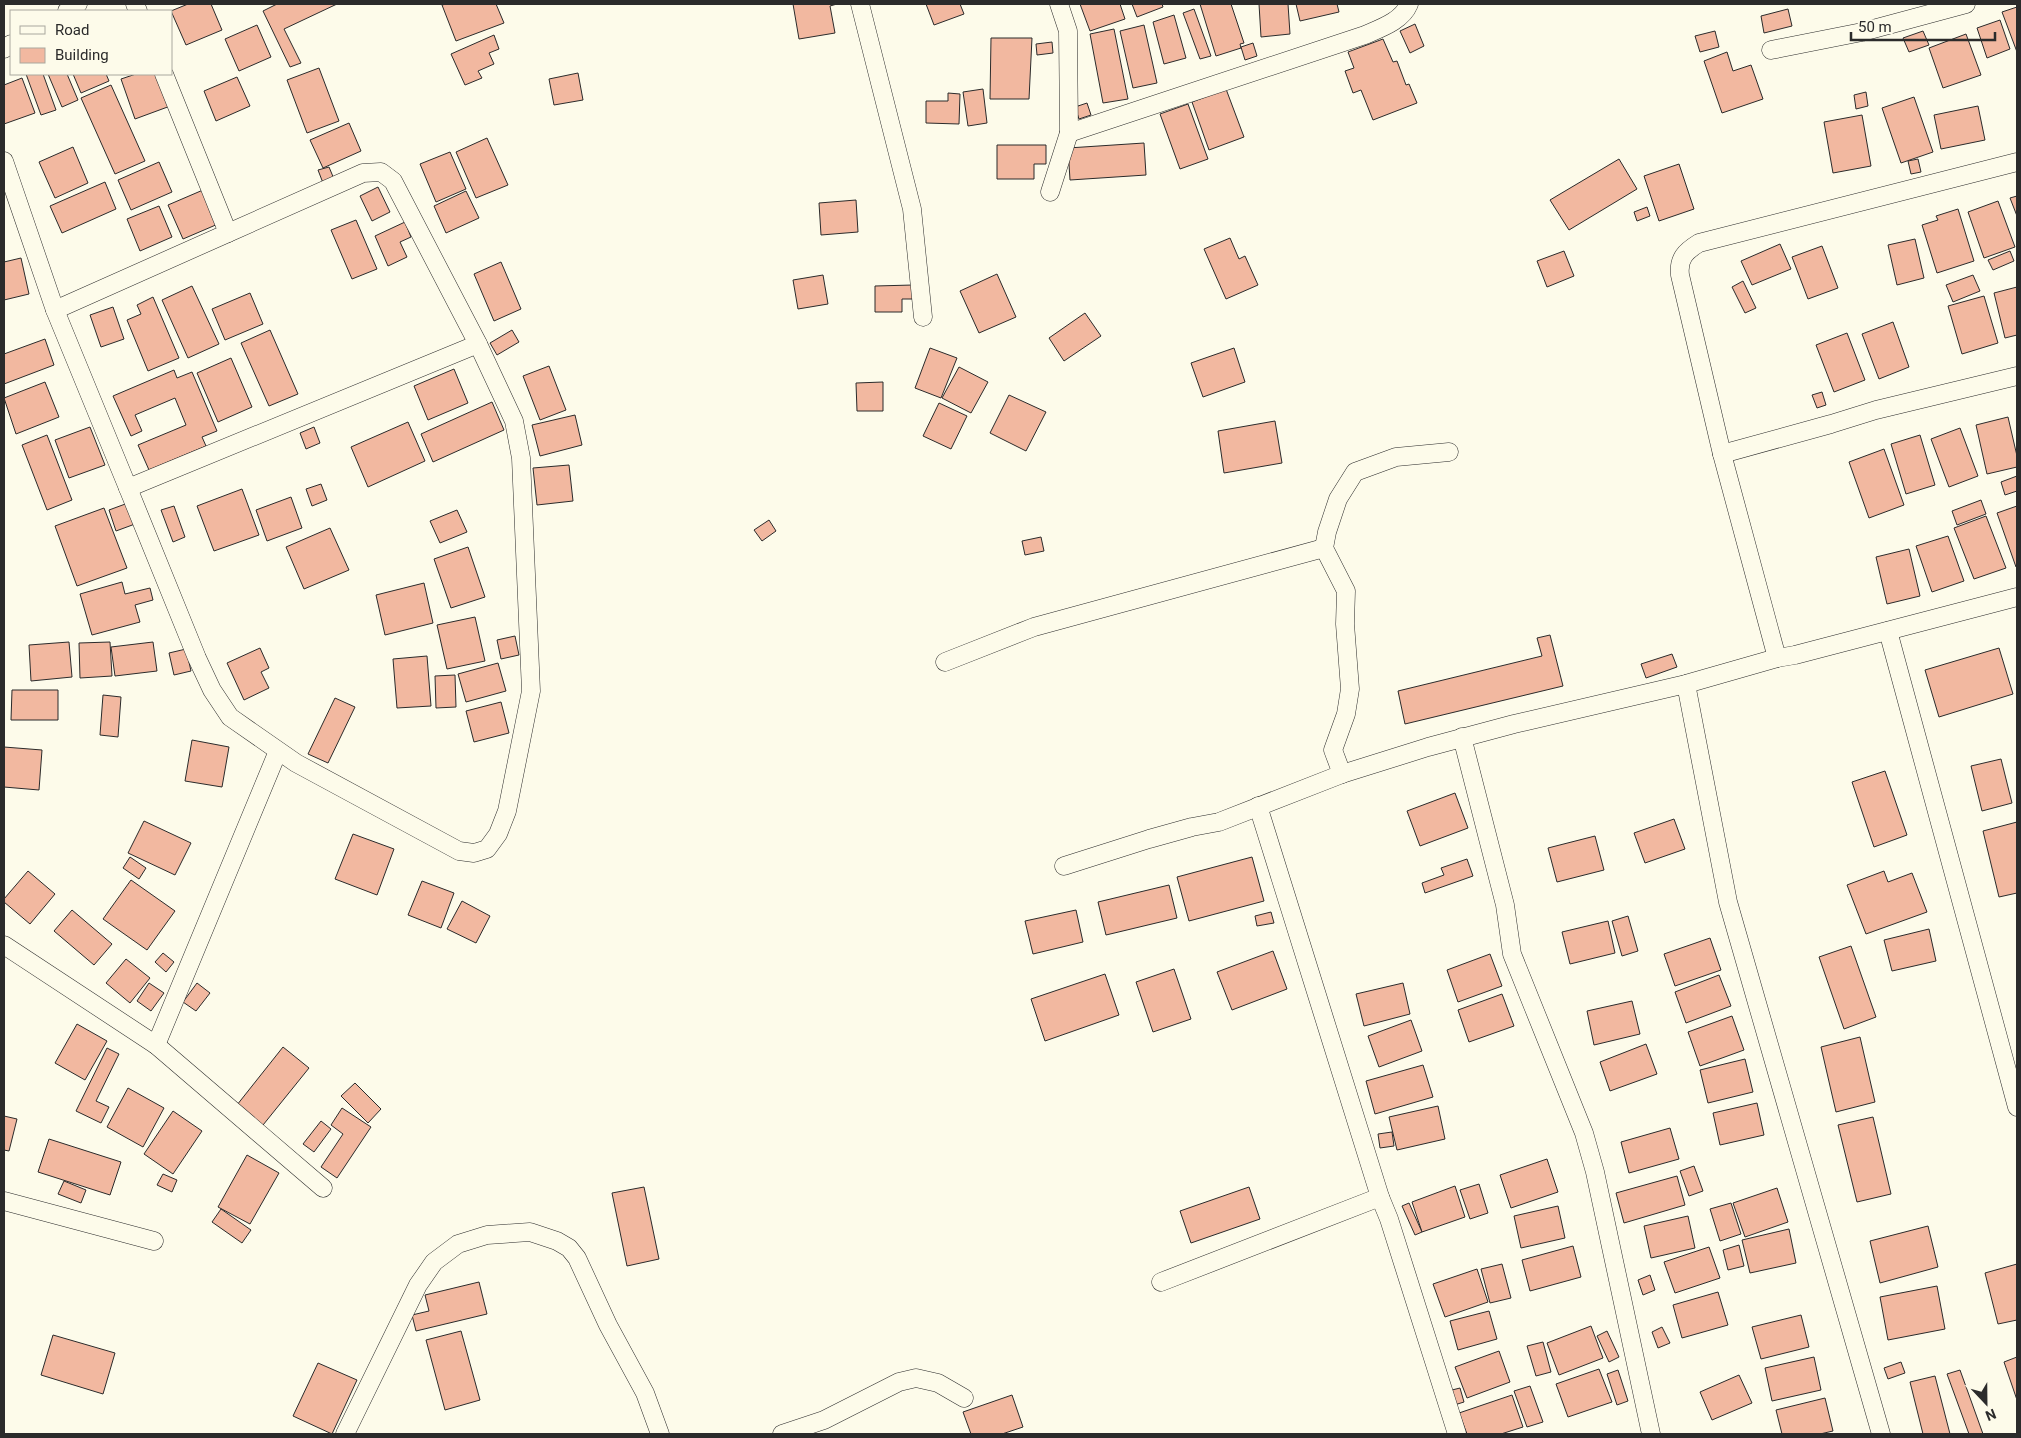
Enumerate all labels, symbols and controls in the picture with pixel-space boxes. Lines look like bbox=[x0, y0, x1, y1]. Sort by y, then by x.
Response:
legend bbox=[10, 10, 172, 75]
scale bar bbox=[1851, 10, 1995, 42]
text: 50 m bbox=[1858, 18, 1892, 36]
text: Road bbox=[55, 21, 89, 39]
text: Building bbox=[55, 46, 109, 64]
north arrow bbox=[1961, 1378, 2011, 1428]
text: N bbox=[1983, 1406, 1998, 1424]

